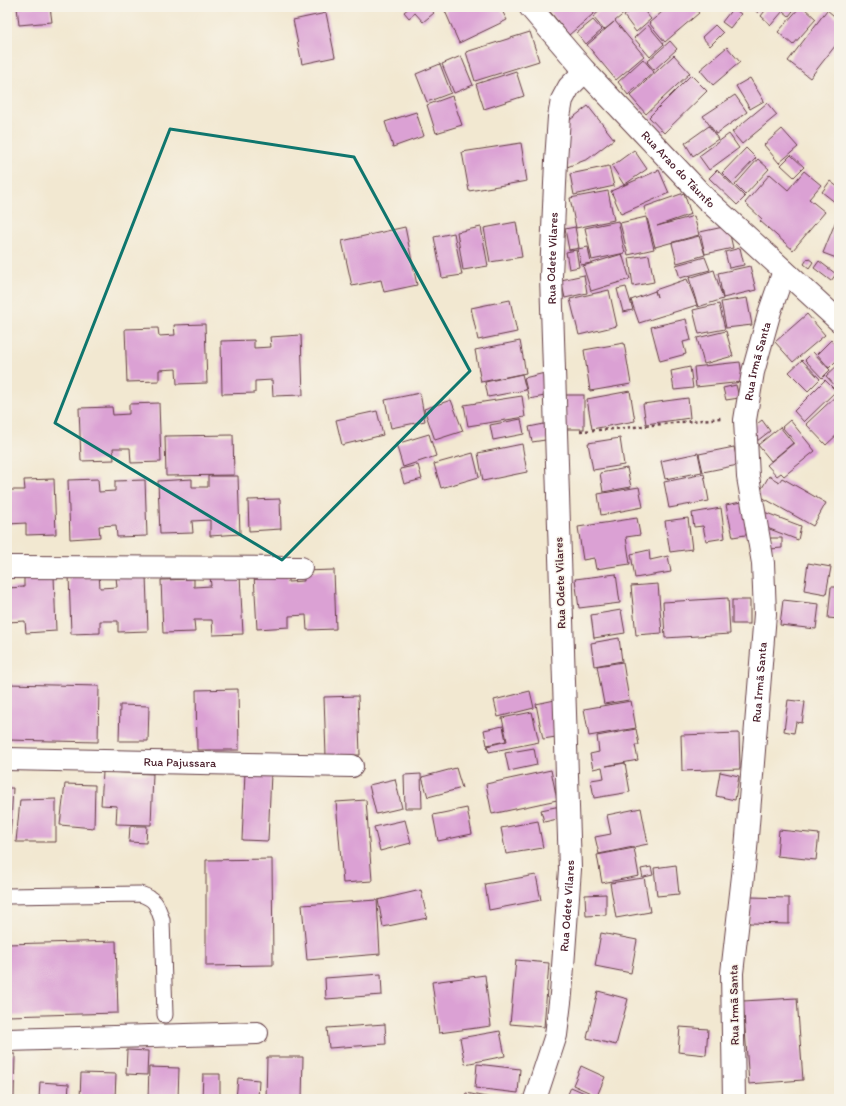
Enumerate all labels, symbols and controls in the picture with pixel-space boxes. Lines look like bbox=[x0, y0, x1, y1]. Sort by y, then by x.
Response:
street label: Rua Arao do Táunfo bbox=[638, 128, 718, 211]
street label: Rua Odete Vilares bbox=[544, 212, 561, 305]
street label: Rua Irmã Santa bbox=[741, 320, 774, 402]
street label: Rua Odete Vilares bbox=[551, 537, 569, 629]
street label: Rua Irmã Santa bbox=[749, 642, 770, 723]
street label: Rua Pajussara bbox=[143, 755, 217, 770]
street label: Rua Odete Vilares bbox=[557, 860, 577, 952]
street label: Rua Irmã Santa bbox=[726, 965, 742, 1045]

